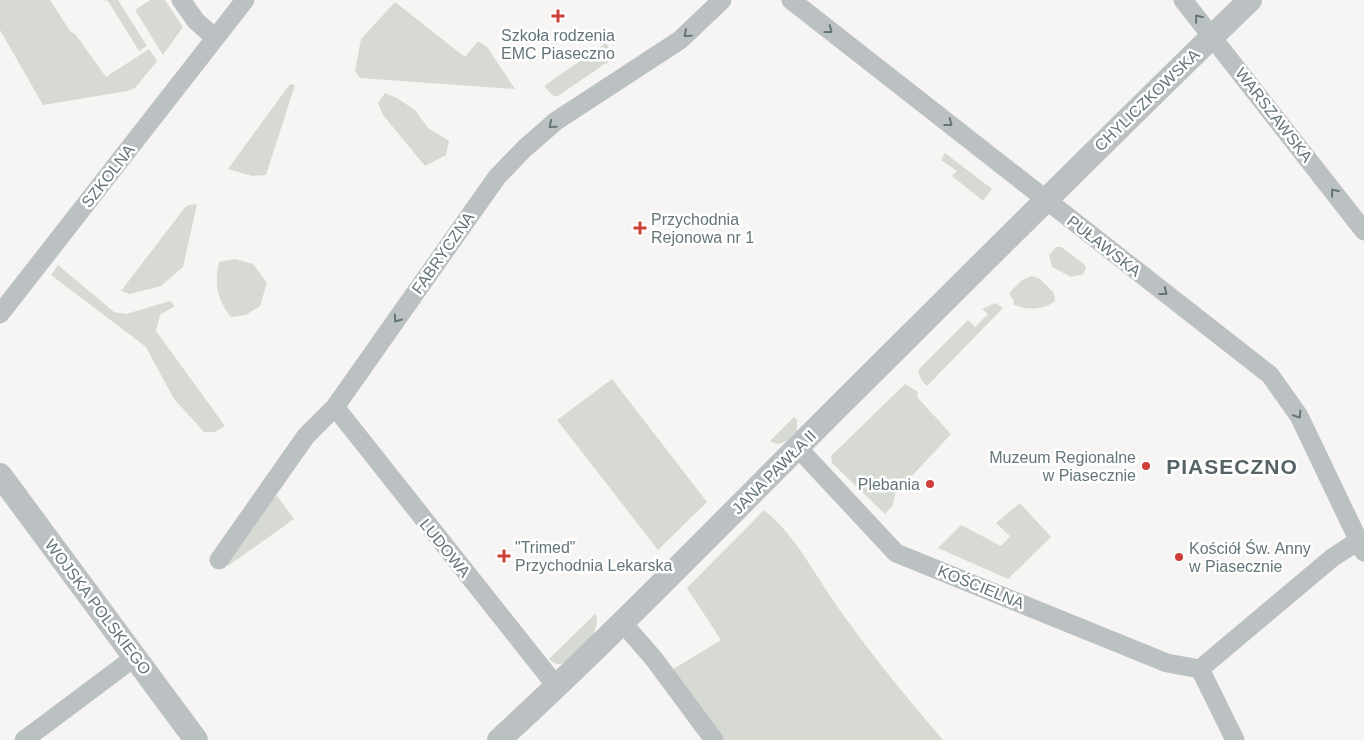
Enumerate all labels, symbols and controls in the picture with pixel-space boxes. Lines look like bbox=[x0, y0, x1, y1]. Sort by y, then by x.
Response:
marker: Szkoła rodzenia EMC Piaseczno bbox=[551, 9, 565, 23]
one-way arrow bbox=[1195, 15, 1203, 24]
one-way arrow bbox=[823, 24, 833, 33]
place label: Szkoła rodzenia EMC Piaseczno bbox=[501, 27, 615, 62]
one-way arrow bbox=[683, 28, 692, 37]
street label: CHYLICZKOWSKA bbox=[1091, 45, 1203, 154]
street label: WARSZAWSKA bbox=[1232, 65, 1316, 166]
one-way arrow bbox=[943, 117, 952, 126]
one-way arrow bbox=[549, 119, 558, 127]
street label: SZKOLNA bbox=[78, 141, 138, 211]
one-way arrow bbox=[1332, 189, 1340, 198]
street label: FABRYCZNA bbox=[409, 209, 478, 297]
place label: Przychodnia Rejonowa nr 1 bbox=[651, 211, 754, 246]
street label: PUŁAWSKA bbox=[1064, 212, 1144, 280]
marker: Przychodnia Rejonowa nr 1 bbox=[633, 221, 647, 235]
one-way arrow bbox=[1158, 287, 1167, 295]
one-way arrow bbox=[394, 313, 403, 323]
one-way arrow bbox=[1291, 410, 1301, 419]
street label: JANA PAWŁA II bbox=[729, 427, 819, 517]
place label: Muzeum Regionalne w Piasecznie bbox=[989, 449, 1136, 484]
district label: PIASECZNO bbox=[1166, 455, 1298, 478]
marker: Muzeum Regionalne w Piasecznie bbox=[1140, 460, 1152, 472]
place label: Plebania bbox=[858, 476, 920, 493]
marker: Plebania bbox=[924, 478, 936, 490]
street label: LUDOWA bbox=[416, 516, 474, 581]
street label: WOJSKA POLSKIEGO bbox=[42, 536, 154, 678]
place label: "Trimed" Przychodnia Lekarska bbox=[515, 539, 673, 574]
place label: Kościół Św. Anny w Piasecznie bbox=[1188, 539, 1311, 575]
marker: "Trimed" Przychodnia Lekarska bbox=[497, 549, 511, 563]
marker: Kościół Św. Anny w Piasecznie bbox=[1173, 551, 1185, 563]
street label: KOŚCIELNA bbox=[935, 561, 1027, 612]

